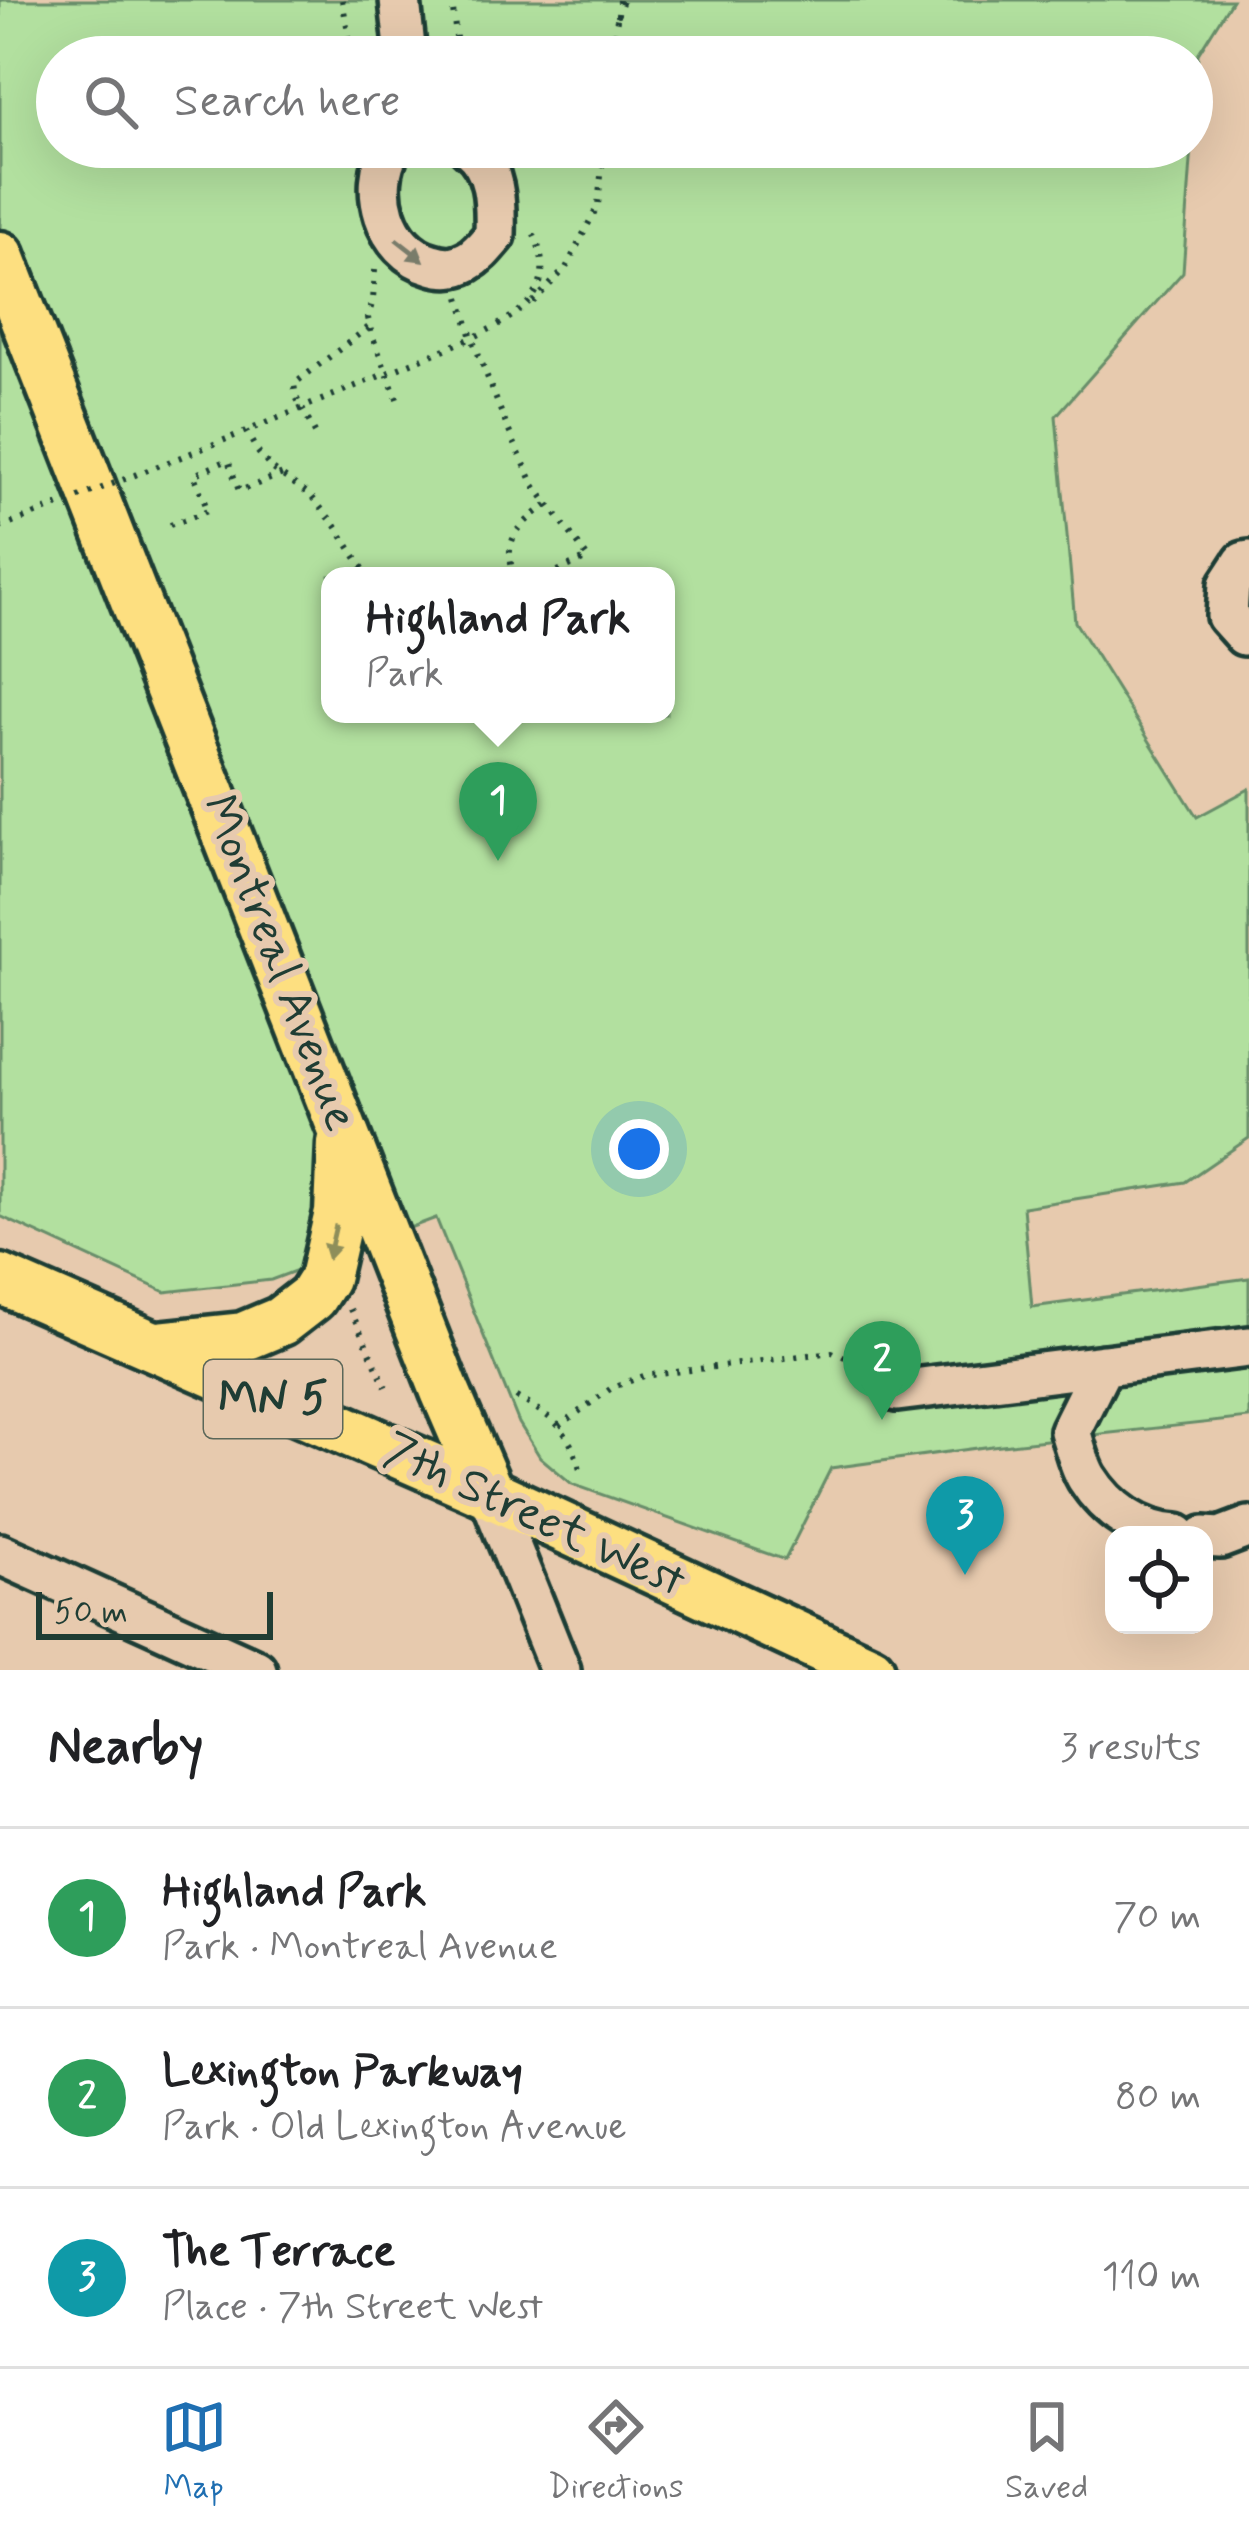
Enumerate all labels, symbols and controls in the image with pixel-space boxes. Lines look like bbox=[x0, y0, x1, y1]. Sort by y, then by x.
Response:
search box bbox=[36, 36, 1213, 168]
icon: search bbox=[78, 69, 144, 135]
text: Search here bbox=[174, 73, 401, 132]
one-way arrow bbox=[394, 237, 425, 263]
popup bbox=[321, 567, 675, 723]
text: Highland Park bbox=[366, 590, 630, 649]
text: Park bbox=[366, 649, 443, 700]
pin: 1 bbox=[459, 762, 537, 861]
street label: Montreal Avenue bbox=[186, 786, 372, 1140]
your location bbox=[609, 1119, 669, 1179]
one-way arrow bbox=[322, 1224, 341, 1262]
pin: 2 bbox=[843, 1321, 921, 1420]
road number: MN 5 bbox=[204, 1360, 342, 1438]
street label: 7th Street West bbox=[373, 1418, 695, 1614]
pin: 3 bbox=[926, 1476, 1004, 1575]
map controls bbox=[1105, 1526, 1213, 1634]
button: locate bbox=[1105, 1526, 1213, 1634]
scale bar bbox=[36, 1586, 273, 1639]
text: 50 m bbox=[54, 1591, 128, 1635]
text: Nearby bbox=[48, 1715, 203, 1781]
text: 3 results bbox=[1060, 1723, 1201, 1774]
text: Highland Park bbox=[162, 1863, 426, 1922]
text: 1 bbox=[78, 1892, 96, 1943]
text: 70 m bbox=[1113, 1892, 1201, 1943]
text: Park · Montreal Avenue bbox=[162, 1922, 558, 1973]
text: Lexington Parkway bbox=[162, 2043, 523, 2102]
text: 2 bbox=[77, 2072, 97, 2123]
text: 80 m bbox=[1115, 2072, 1201, 2123]
text: Park · Old Lexington Avenue bbox=[162, 2102, 627, 2153]
text: The Terrace bbox=[162, 2223, 396, 2282]
text: 3 bbox=[78, 2252, 96, 2303]
text: 110 m bbox=[1102, 2252, 1201, 2303]
text: Place · 7th Street West bbox=[162, 2282, 543, 2333]
tab: Map bbox=[161, 2394, 227, 2510]
tab: Directions bbox=[548, 2394, 684, 2510]
tab: Saved bbox=[1005, 2394, 1088, 2510]

